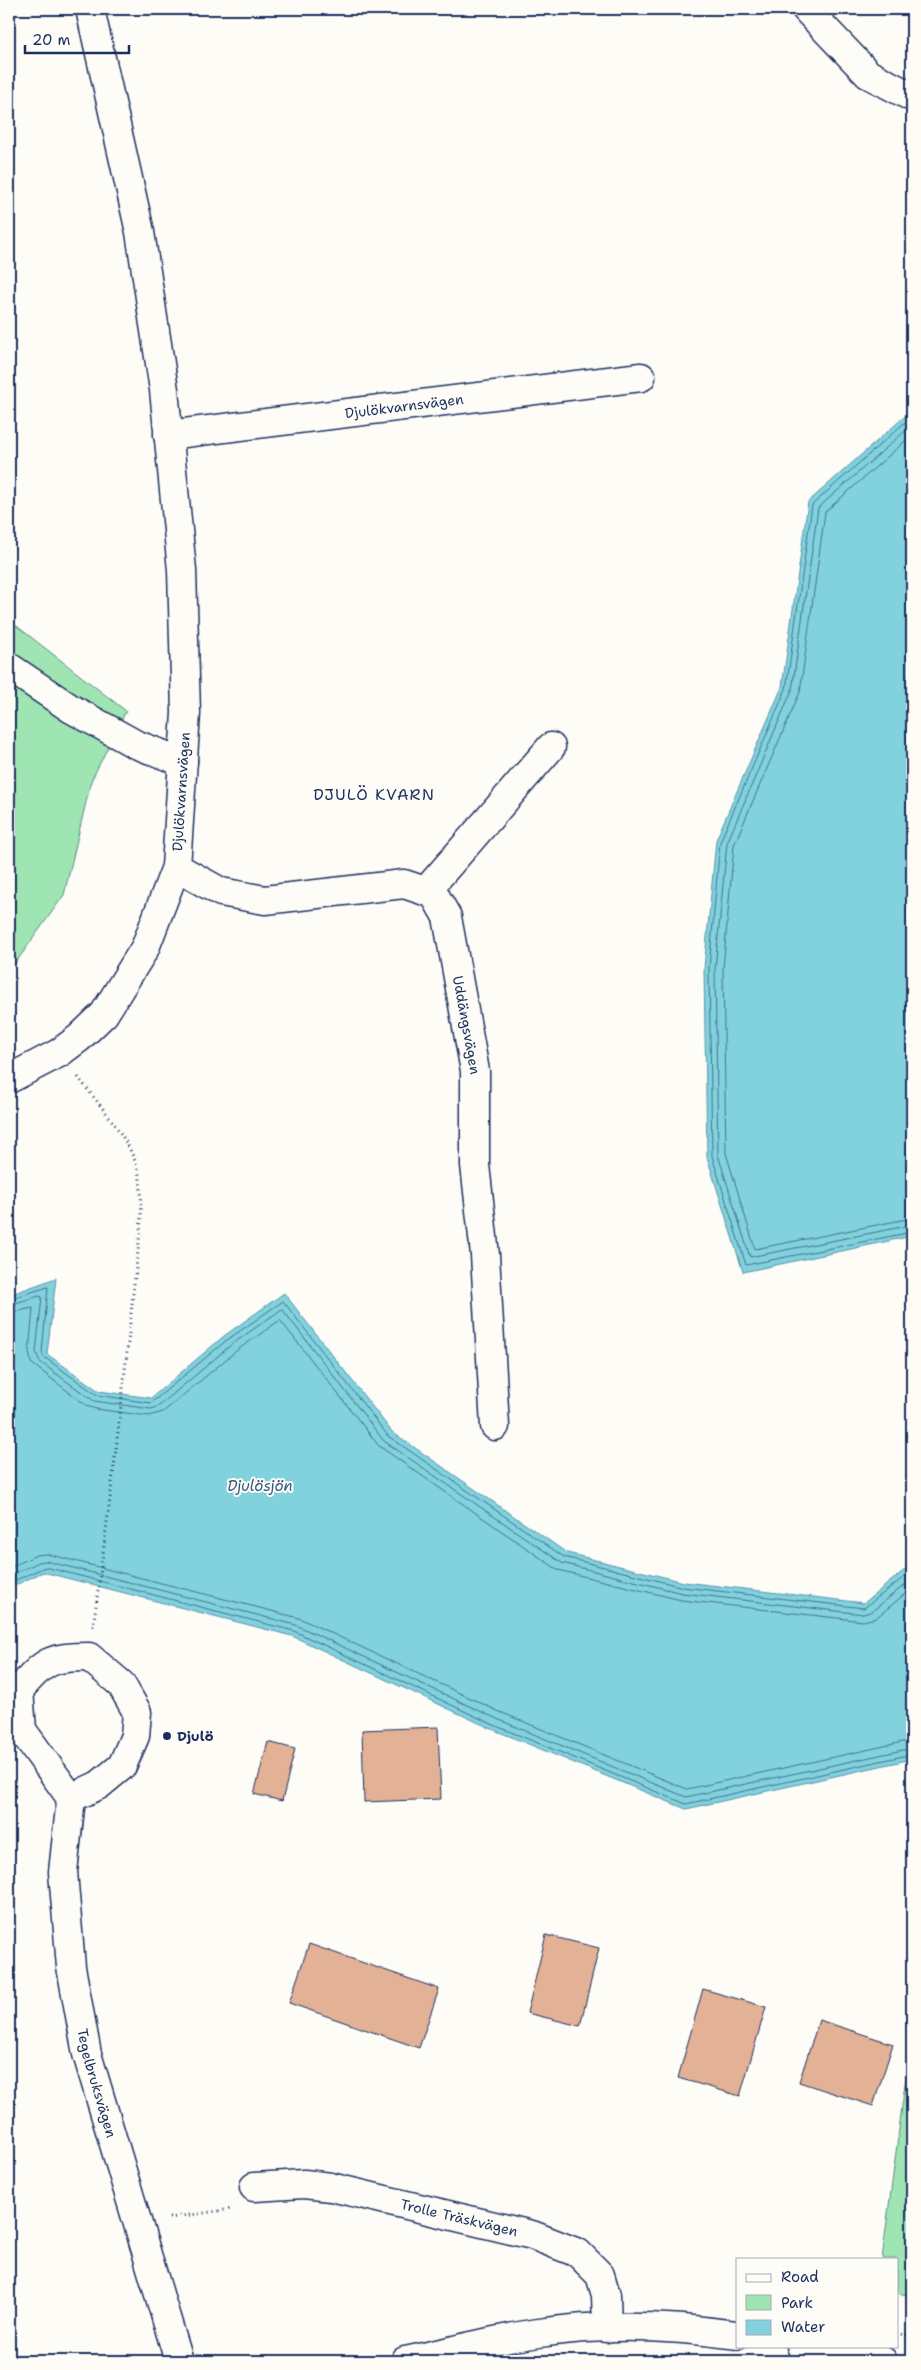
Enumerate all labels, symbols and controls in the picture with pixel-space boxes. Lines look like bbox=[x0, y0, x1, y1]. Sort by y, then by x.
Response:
scale bar bbox=[25, 22, 129, 54]
text: 20 m bbox=[32, 30, 71, 50]
street label: Djulökvarnsvägen bbox=[344, 390, 465, 422]
street label: Djulökvarnsvägen bbox=[168, 731, 194, 852]
district label: DJULÖ KVARN bbox=[313, 784, 435, 805]
street label: Uddängsvägen bbox=[449, 974, 485, 1076]
water label: Djulösjön bbox=[227, 1476, 293, 1496]
place label: Djulö bbox=[177, 1727, 214, 1745]
marker: Djulö bbox=[161, 1730, 173, 1742]
street label: Tegelbruksvägen bbox=[73, 2027, 121, 2140]
street label: Trolle Träskvägen bbox=[399, 2195, 520, 2240]
legend bbox=[736, 2258, 898, 2348]
text: Road bbox=[781, 2267, 819, 2287]
text: Park bbox=[781, 2293, 813, 2313]
text: Water bbox=[781, 2317, 825, 2337]

